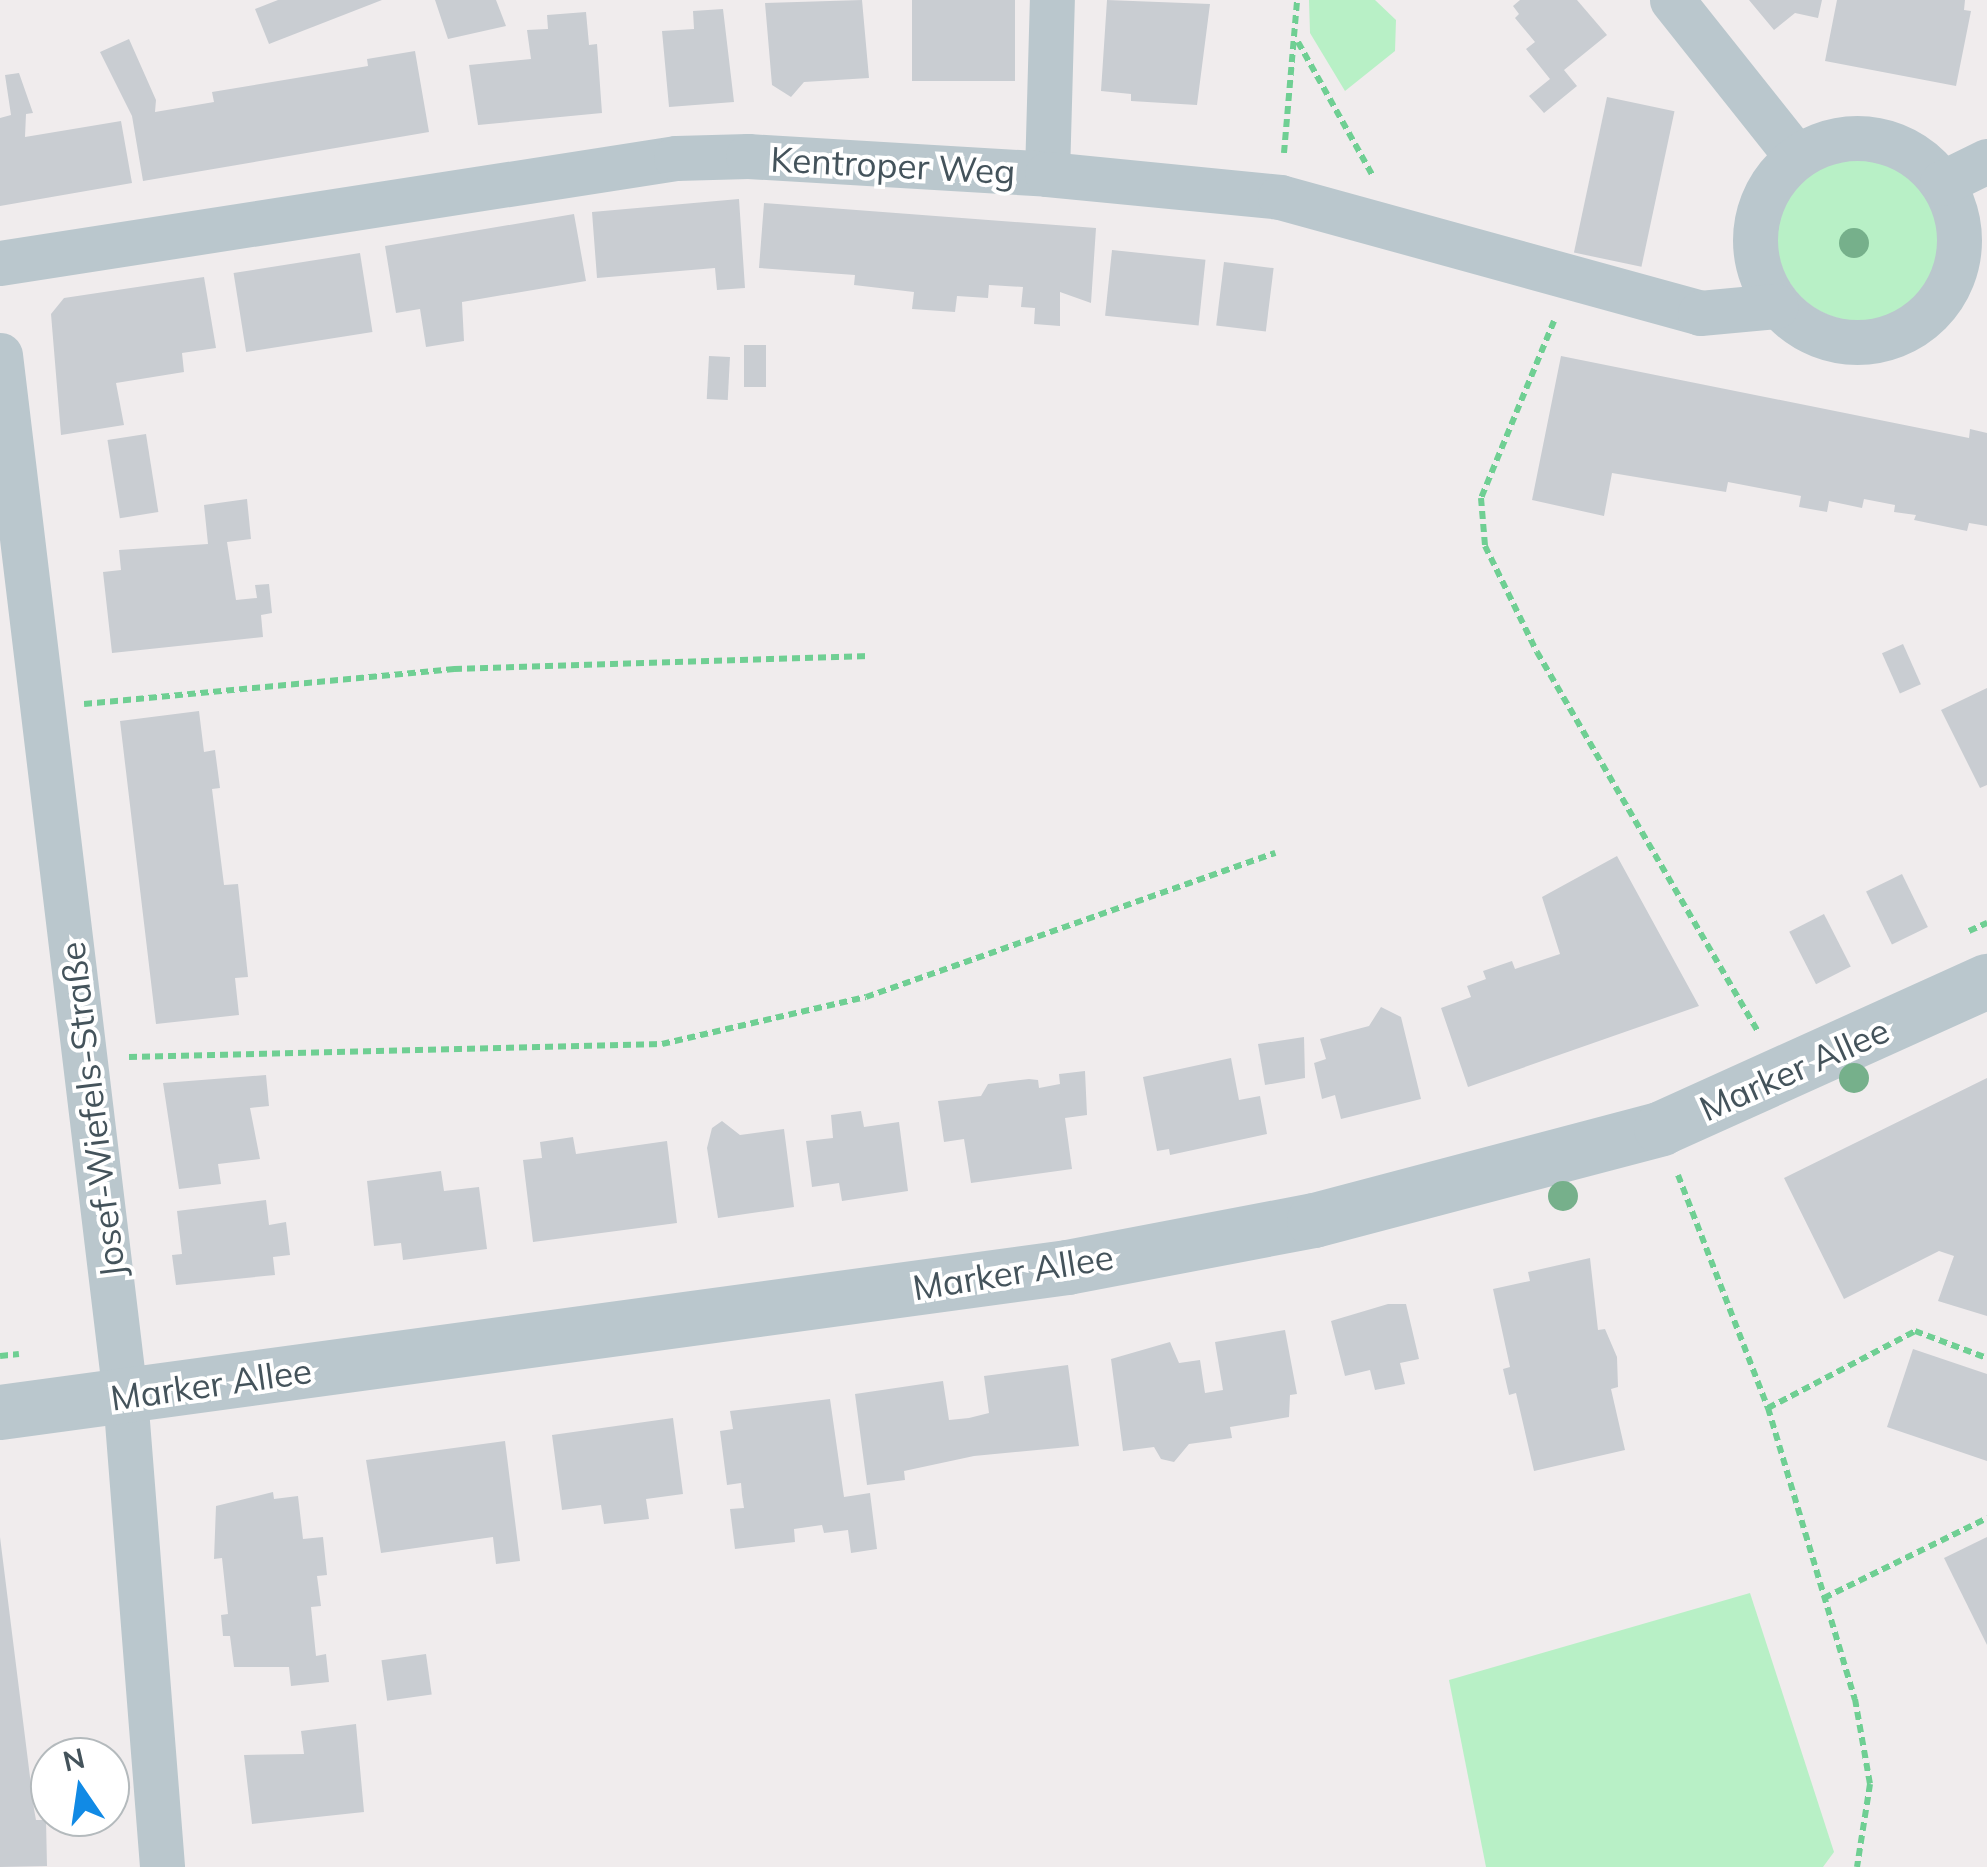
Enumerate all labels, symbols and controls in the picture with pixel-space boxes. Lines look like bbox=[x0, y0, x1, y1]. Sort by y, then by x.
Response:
street label: Kentroper Weg bbox=[770, 138, 1016, 192]
street label: Josef-Wiefels-Straße bbox=[51, 940, 133, 1280]
street label: Marker Allee bbox=[1693, 1009, 1895, 1129]
street label: Marker Allee bbox=[910, 1235, 1116, 1309]
street label: Marker Allee bbox=[108, 1349, 314, 1419]
north arrow bbox=[30, 1737, 130, 1837]
text: N bbox=[59, 1740, 88, 1779]

